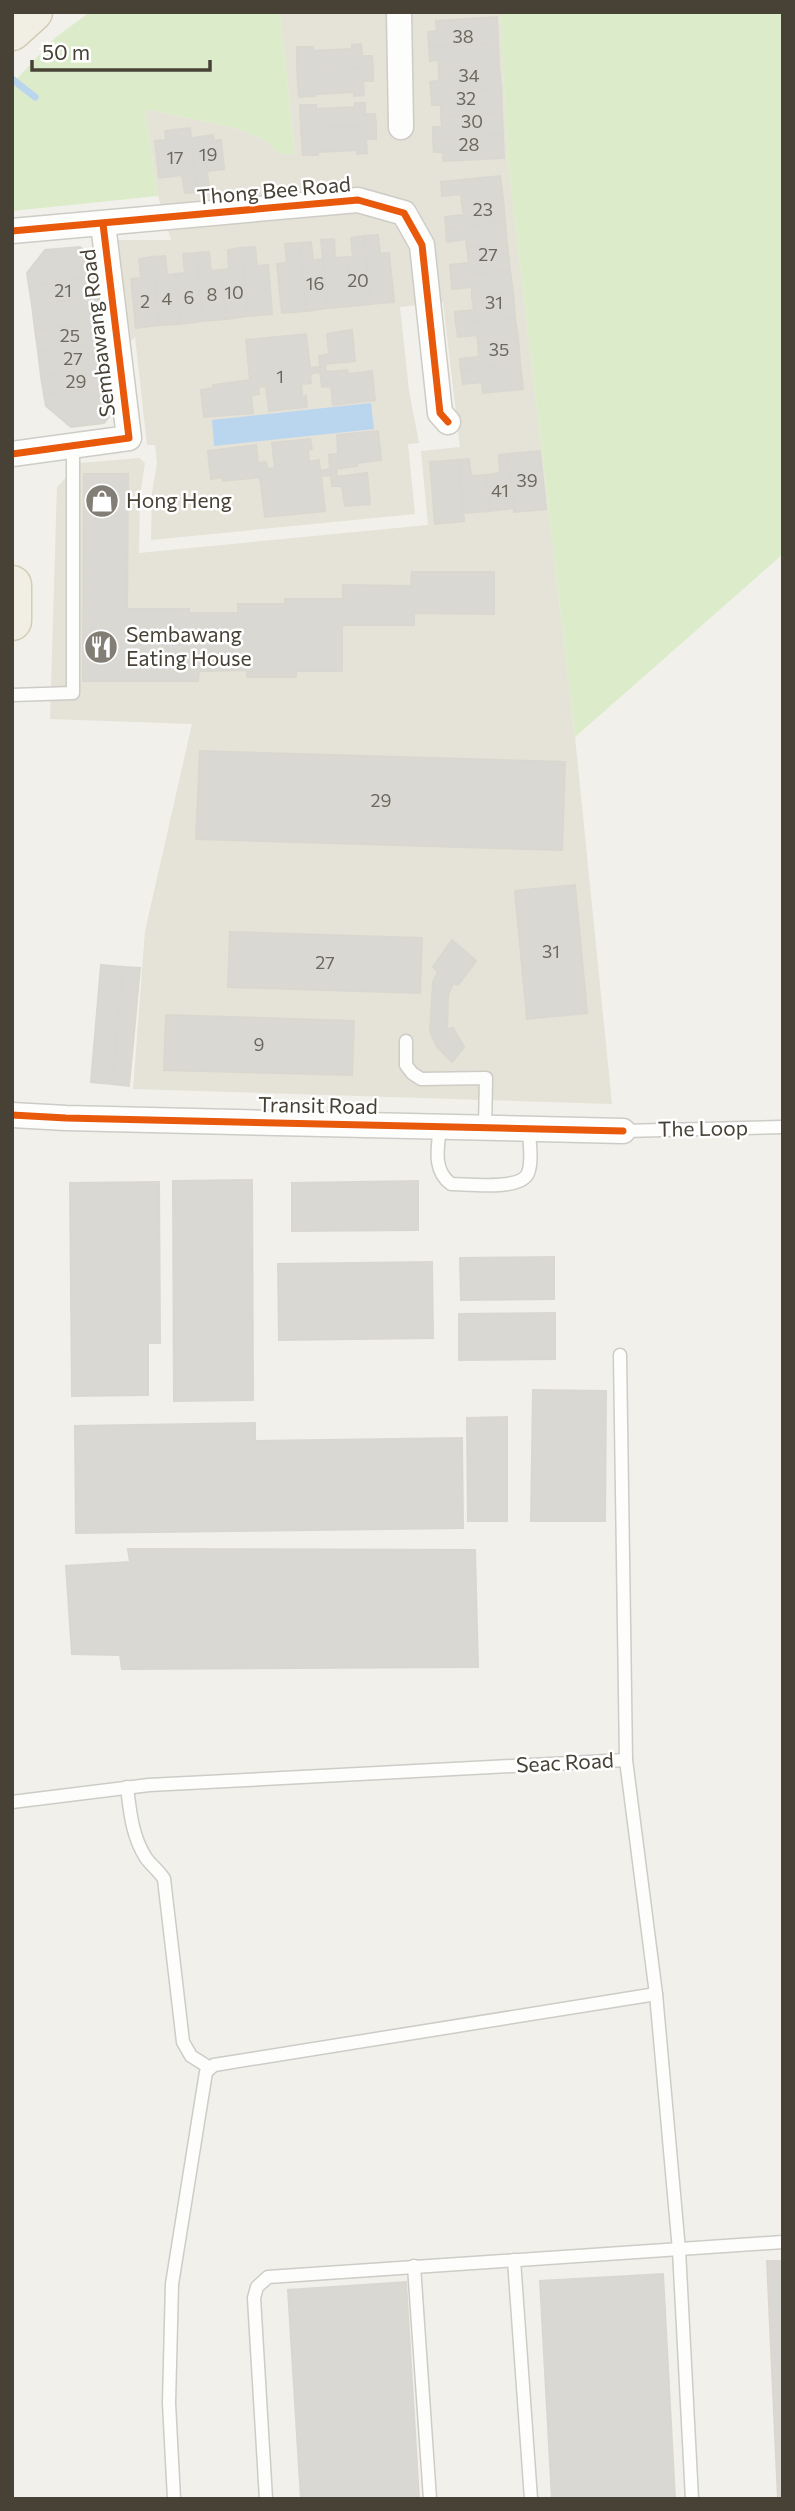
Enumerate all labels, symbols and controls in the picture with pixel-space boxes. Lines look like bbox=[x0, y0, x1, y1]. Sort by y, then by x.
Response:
house number: 38 bbox=[452, 25, 474, 47]
scale bar bbox=[32, 28, 210, 72]
text: 50 m bbox=[42, 39, 90, 64]
house number: 34 bbox=[458, 64, 480, 86]
house number: 32 bbox=[456, 87, 476, 109]
house number: 30 bbox=[461, 110, 483, 132]
house number: 28 bbox=[459, 133, 480, 155]
house number: 19 bbox=[199, 143, 217, 165]
house number: 17 bbox=[166, 146, 184, 168]
street label: Thong Bee Road bbox=[196, 170, 352, 209]
house number: 23 bbox=[473, 198, 493, 220]
house number: 27 bbox=[478, 243, 498, 265]
street label: Sembawang Road bbox=[74, 248, 119, 419]
house number: 20 bbox=[347, 269, 369, 291]
house number: 16 bbox=[306, 272, 324, 294]
house number: 21 bbox=[54, 279, 72, 301]
house number: 10 bbox=[224, 281, 244, 303]
house number: 8 bbox=[207, 283, 218, 305]
house number: 6 bbox=[184, 286, 194, 308]
house number: 4 bbox=[162, 287, 173, 309]
house number: 2 bbox=[140, 290, 150, 312]
house number: 31 bbox=[485, 291, 503, 313]
house number: 25 bbox=[60, 324, 80, 346]
house number: 35 bbox=[489, 338, 509, 360]
house number: 27 bbox=[63, 347, 83, 369]
house number: 1 bbox=[276, 365, 284, 387]
house number: 29 bbox=[66, 370, 86, 392]
house number: 39 bbox=[516, 469, 538, 491]
house number: 41 bbox=[491, 479, 509, 501]
shop icon: Hong Heng bbox=[83, 482, 121, 520]
place label: Hong Heng bbox=[126, 487, 232, 512]
place label: Sembawang Eating House bbox=[126, 621, 252, 670]
restaurant icon: Sembawang Eating House bbox=[82, 628, 120, 666]
house number: 29 bbox=[371, 789, 391, 811]
house number: 31 bbox=[542, 940, 560, 962]
house number: 27 bbox=[315, 951, 335, 973]
house number: 9 bbox=[254, 1033, 264, 1055]
street label: Transit Road bbox=[258, 1091, 378, 1118]
street label: The Loop bbox=[658, 1114, 748, 1141]
street label: Seac Road bbox=[515, 1746, 614, 1777]

